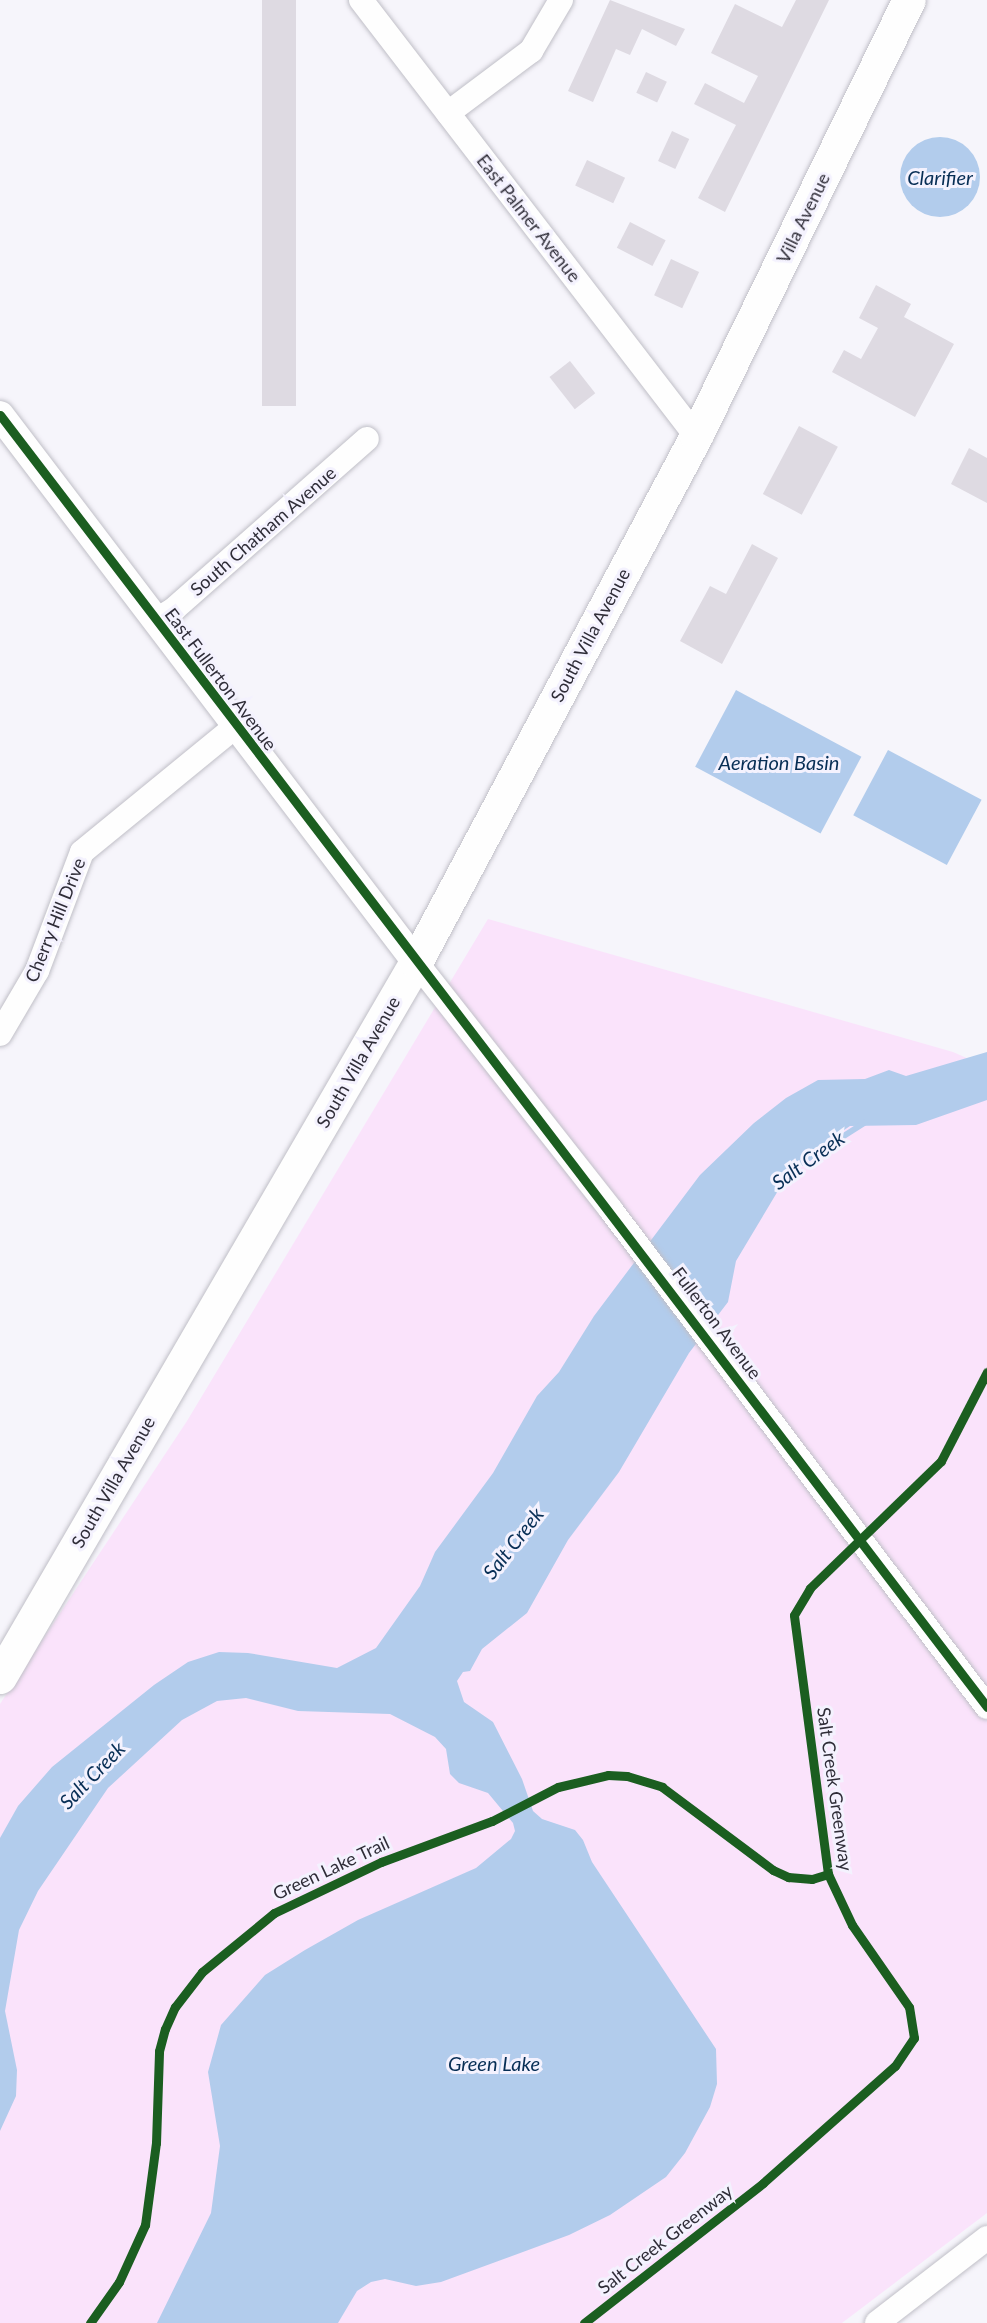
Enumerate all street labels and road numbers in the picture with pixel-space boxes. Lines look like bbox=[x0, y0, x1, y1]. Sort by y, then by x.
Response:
street label: East Palmer Avenue bbox=[472, 150, 586, 286]
street label: Villa Avenue bbox=[772, 169, 834, 267]
street label: South Chatham Avenue bbox=[186, 462, 340, 600]
street label: South Villa Avenue bbox=[545, 564, 635, 706]
street label: East Fullerton Avenue bbox=[160, 603, 282, 755]
street label: Cherry Hill Drive bbox=[20, 855, 90, 985]
street label: South Villa Avenue bbox=[311, 992, 405, 1132]
street label: Fullerton Avenue bbox=[668, 1263, 766, 1383]
street label: South Villa Avenue bbox=[66, 1412, 160, 1552]
street label: Salt Creek Greenway bbox=[813, 1706, 857, 1872]
street label: Green Lake Trail bbox=[269, 1832, 393, 1904]
street label: Salt Creek Greenway bbox=[593, 2180, 737, 2298]

